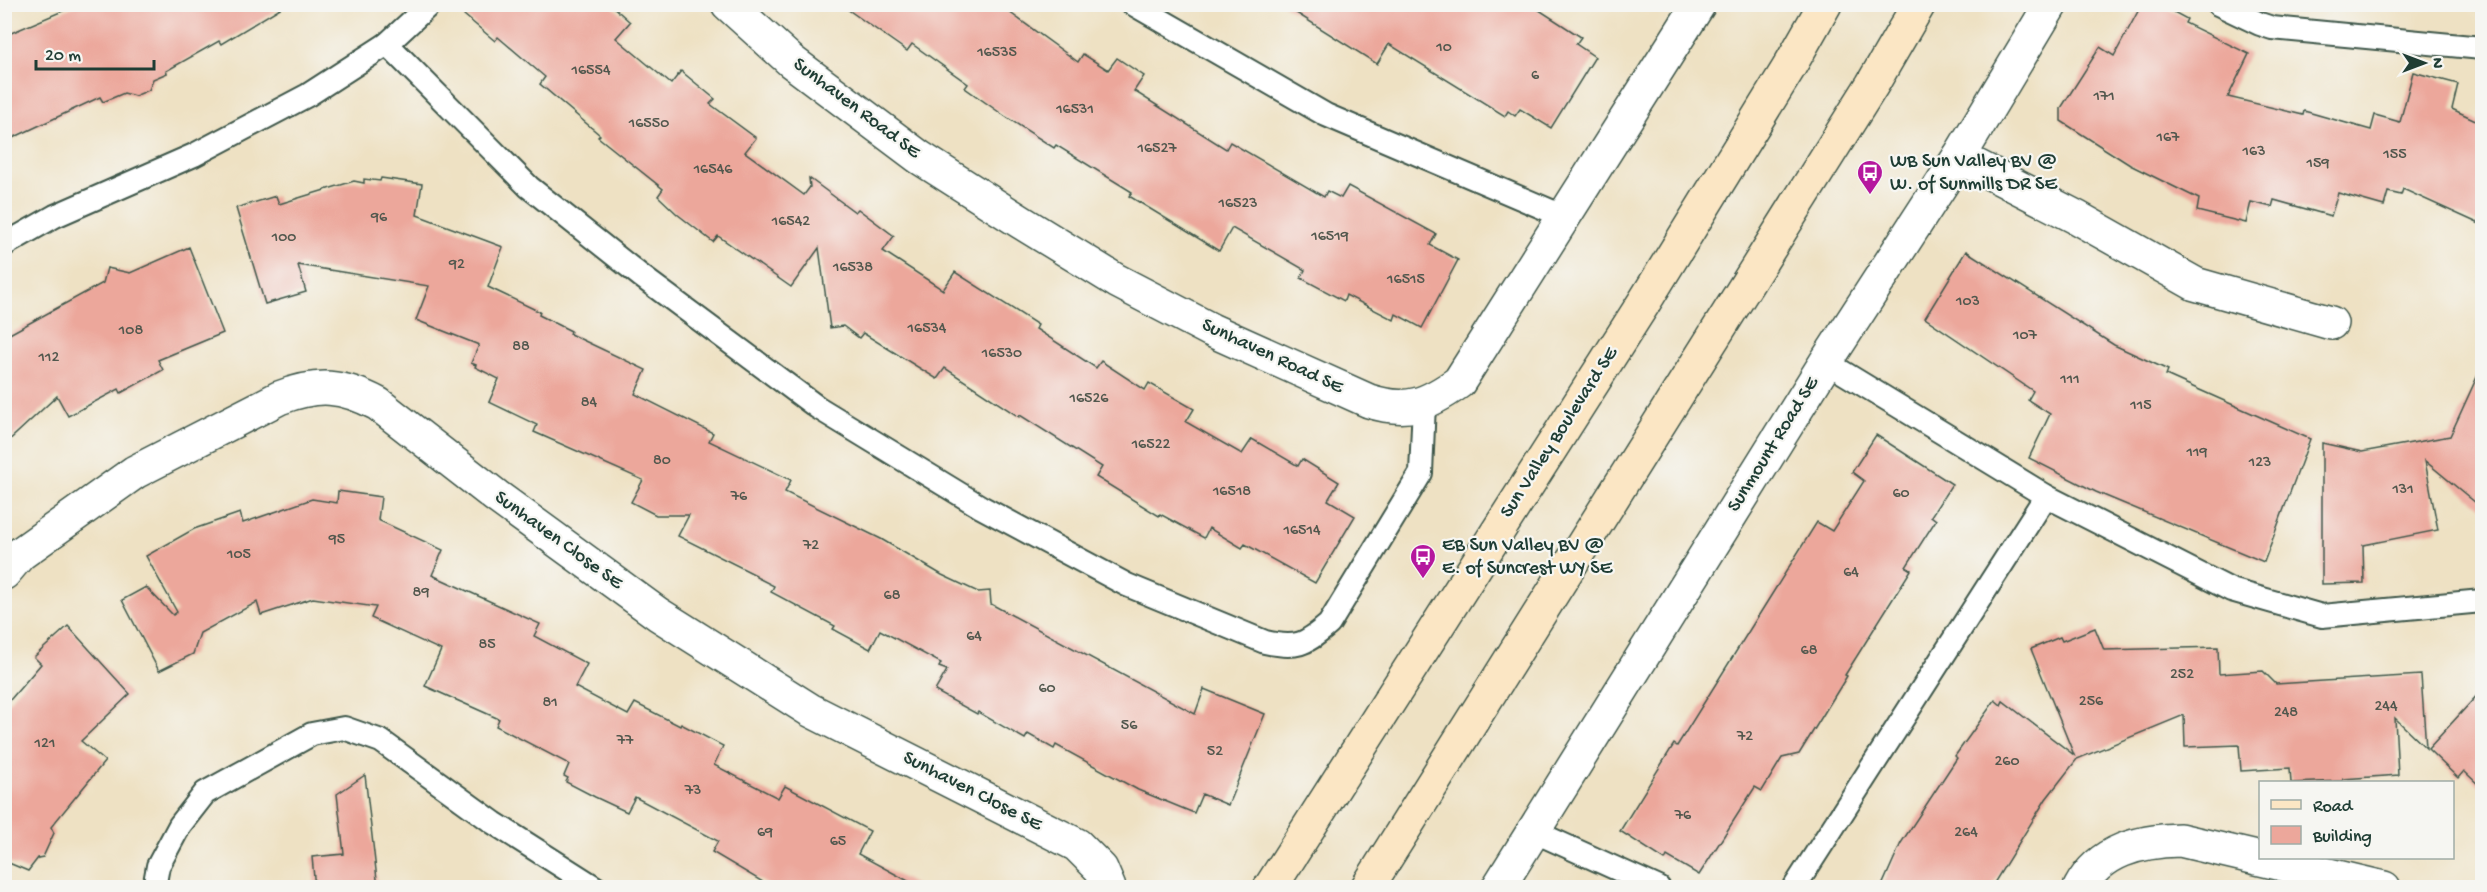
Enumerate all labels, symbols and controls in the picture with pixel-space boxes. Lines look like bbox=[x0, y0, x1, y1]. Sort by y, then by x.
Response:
scale bar bbox=[36, 33, 154, 71]
north arrow bbox=[2394, 33, 2454, 93]
house number: 10 bbox=[1435, 39, 1452, 58]
house number: 16535 bbox=[976, 44, 1017, 63]
text: 20 m bbox=[45, 46, 81, 67]
street label: Sunhaven Road SE bbox=[788, 54, 925, 165]
text: N bbox=[2426, 58, 2445, 69]
house number: 16554 bbox=[571, 62, 611, 81]
house number: 6 bbox=[1531, 67, 1540, 86]
house number: 171 bbox=[2092, 88, 2115, 107]
house number: 16531 bbox=[1055, 101, 1094, 120]
house number: 16550 bbox=[628, 115, 669, 134]
house number: 167 bbox=[2156, 129, 2180, 148]
house number: 16527 bbox=[1136, 140, 1177, 159]
house number: 163 bbox=[2242, 143, 2265, 162]
house number: 155 bbox=[2382, 146, 2407, 165]
place label: WB Sun Valley BV @ W. of Sunmills DR SE bbox=[1890, 151, 2058, 197]
house number: 159 bbox=[2306, 155, 2329, 174]
bus stop icon: WB Sun Valley BV @ W. of Sunmills DR SE bbox=[1855, 158, 1885, 196]
house number: 16546 bbox=[693, 161, 733, 180]
house number: 16523 bbox=[1217, 195, 1258, 214]
house number: 96 bbox=[370, 209, 388, 228]
house number: 16542 bbox=[771, 213, 810, 232]
house number: 16519 bbox=[1310, 228, 1349, 247]
house number: 100 bbox=[271, 229, 296, 248]
house number: 92 bbox=[448, 256, 465, 275]
house number: 16538 bbox=[832, 259, 873, 278]
house number: 16515 bbox=[1386, 271, 1425, 290]
house number: 103 bbox=[1955, 293, 1980, 312]
street label: Sunhaven Road SE bbox=[1198, 314, 1348, 401]
house number: 16534 bbox=[907, 320, 947, 339]
house number: 108 bbox=[118, 322, 143, 341]
house number: 107 bbox=[2012, 327, 2038, 346]
house number: 88 bbox=[512, 338, 530, 357]
street label: Sun Valley Boulevard SE bbox=[1496, 342, 1625, 523]
house number: 16530 bbox=[981, 345, 1022, 364]
house number: 112 bbox=[38, 349, 60, 368]
house number: 111 bbox=[2059, 371, 2080, 390]
street label: Sunmount Road SE bbox=[1723, 372, 1826, 517]
house number: 16526 bbox=[1069, 390, 1109, 409]
house number: 84 bbox=[581, 394, 598, 413]
house number: 115 bbox=[2129, 397, 2152, 416]
house number: 16522 bbox=[1131, 436, 1170, 455]
house number: 119 bbox=[2186, 444, 2207, 463]
house number: 80 bbox=[653, 452, 671, 471]
house number: 123 bbox=[2248, 454, 2271, 473]
house number: 131 bbox=[2391, 481, 2414, 500]
house number: 16518 bbox=[1212, 483, 1251, 502]
house number: 60 bbox=[1892, 485, 1910, 504]
street label: Sunhaven Close SE bbox=[489, 487, 628, 596]
house number: 76 bbox=[730, 488, 748, 507]
house number: 16514 bbox=[1282, 522, 1321, 541]
house number: 95 bbox=[328, 531, 345, 550]
place label: EB Sun Valley BV @ E. of Suncrest WY SE bbox=[1442, 535, 1614, 581]
house number: 72 bbox=[802, 537, 819, 556]
bus stop icon: EB Sun Valley BV @ E. of Suncrest WY SE bbox=[1408, 542, 1438, 580]
house number: 105 bbox=[226, 546, 251, 565]
house number: 64 bbox=[1843, 564, 1859, 583]
house number: 89 bbox=[413, 584, 429, 603]
house number: 68 bbox=[884, 587, 901, 606]
house number: 64 bbox=[966, 628, 982, 647]
house number: 85 bbox=[478, 636, 496, 655]
house number: 68 bbox=[1801, 642, 1818, 661]
house number: 252 bbox=[2170, 666, 2194, 685]
house number: 60 bbox=[1038, 680, 1056, 699]
house number: 256 bbox=[2079, 693, 2104, 712]
house number: 81 bbox=[542, 694, 558, 713]
house number: 244 bbox=[2375, 698, 2398, 717]
house number: 248 bbox=[2274, 704, 2298, 723]
house number: 56 bbox=[1121, 717, 1138, 736]
house number: 72 bbox=[1736, 728, 1753, 747]
house number: 77 bbox=[616, 732, 634, 751]
house number: 121 bbox=[34, 735, 55, 754]
house number: 52 bbox=[1207, 743, 1223, 762]
street label: Sunhaven Close SE bbox=[899, 747, 1047, 838]
house number: 260 bbox=[1994, 753, 2020, 772]
legend bbox=[2259, 781, 2454, 859]
house number: 73 bbox=[684, 782, 701, 801]
text: Road bbox=[2313, 797, 2354, 818]
house number: 76 bbox=[1674, 807, 1692, 826]
house number: 69 bbox=[757, 824, 773, 843]
house number: 264 bbox=[1954, 824, 1978, 843]
text: Building bbox=[2312, 827, 2372, 848]
house number: 65 bbox=[830, 833, 846, 852]

